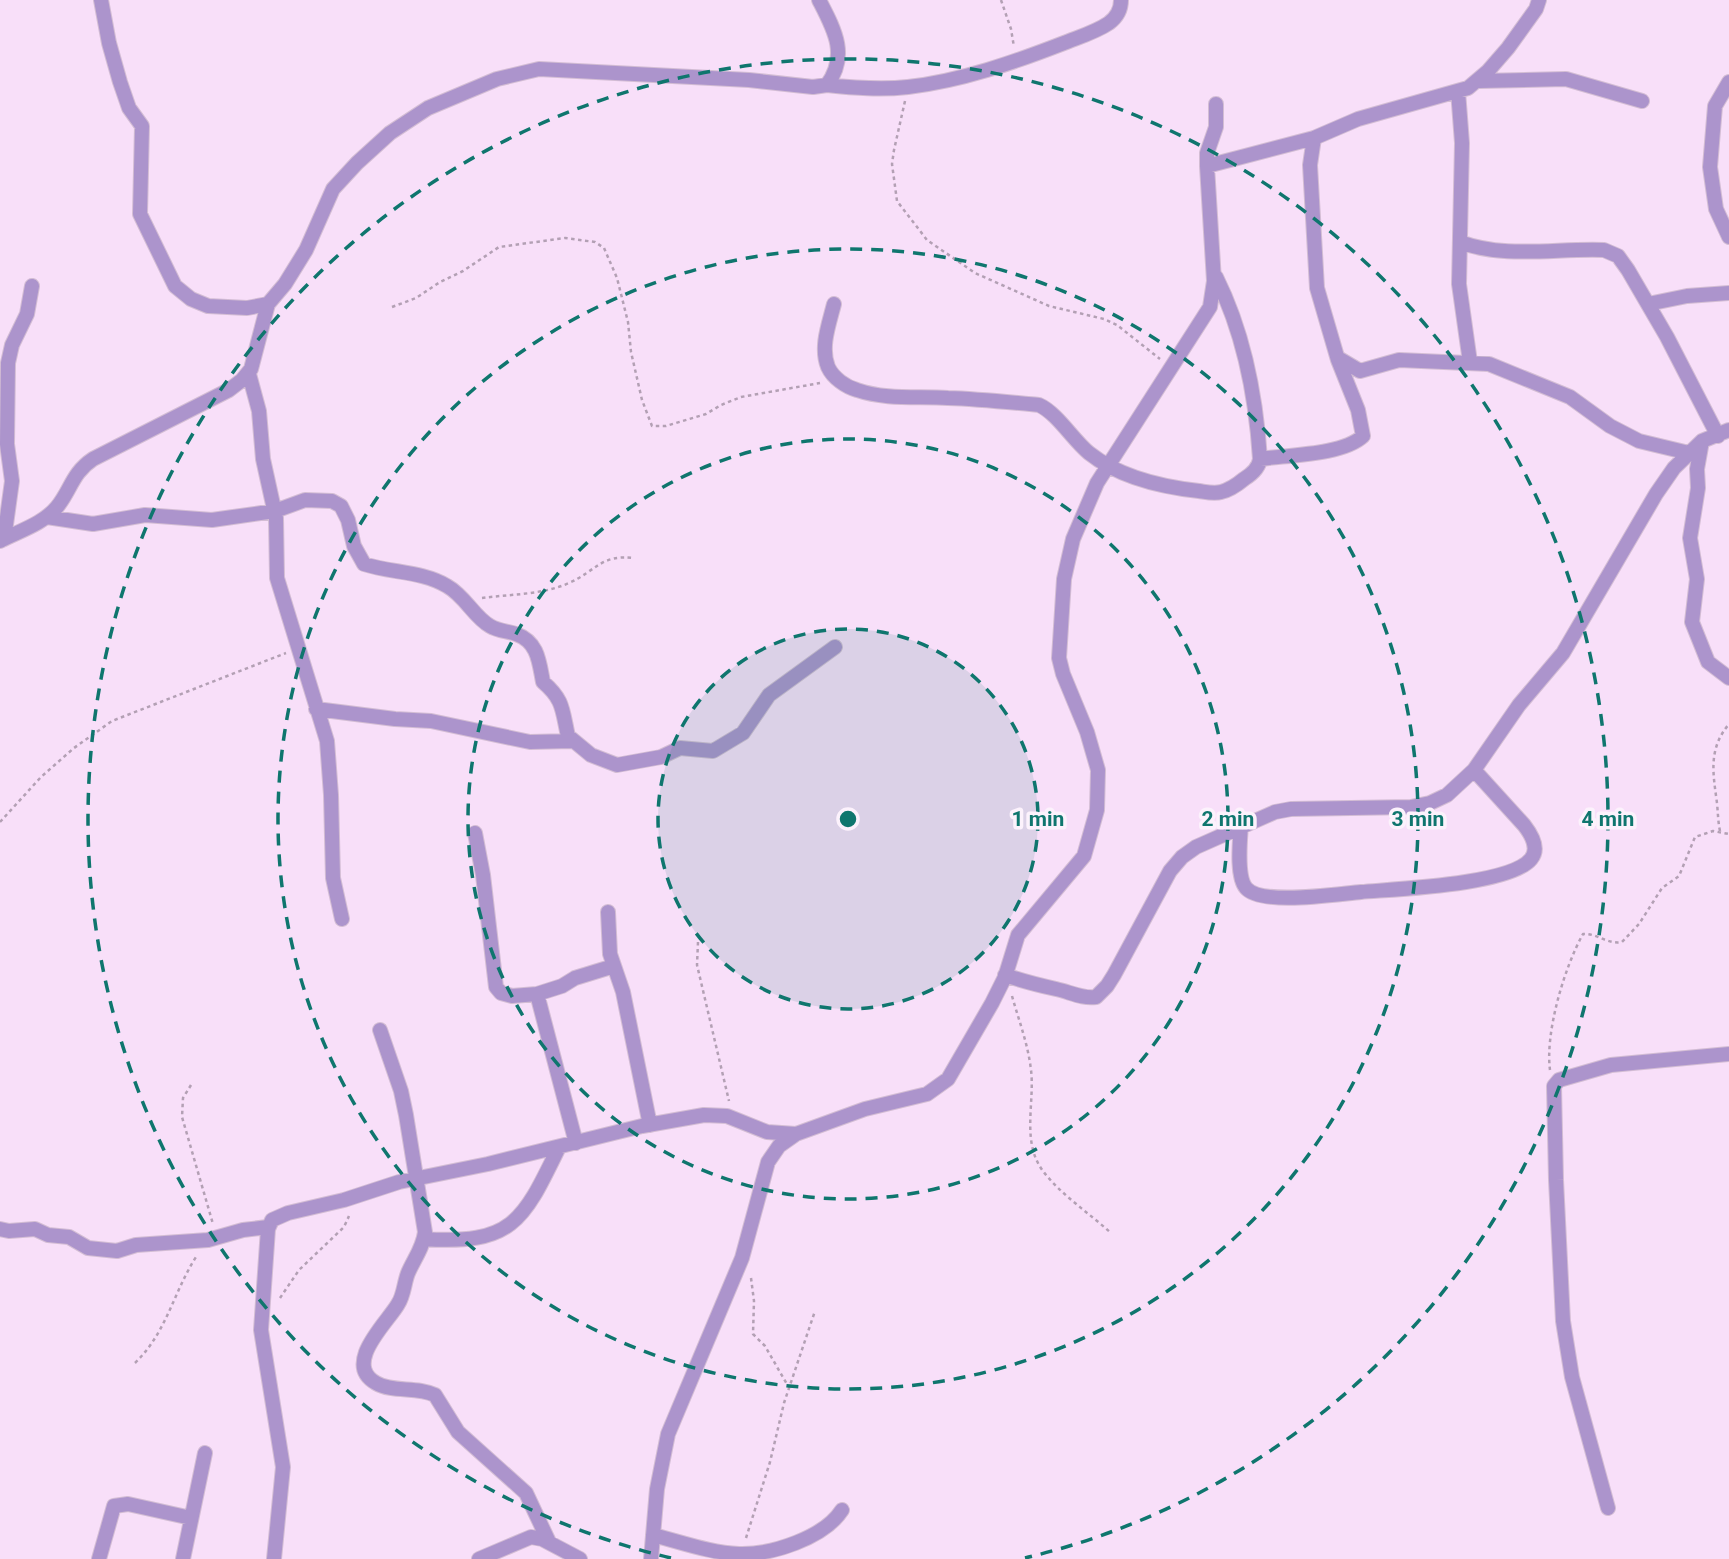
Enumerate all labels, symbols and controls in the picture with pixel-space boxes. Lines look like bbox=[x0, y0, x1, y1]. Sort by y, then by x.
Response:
centre of rings bbox=[836, 807, 860, 831]
text: 1 min bbox=[1012, 807, 1064, 831]
text: 2 min bbox=[1202, 807, 1254, 831]
text: 3 min bbox=[1392, 807, 1444, 831]
text: 4 min bbox=[1582, 807, 1634, 831]

